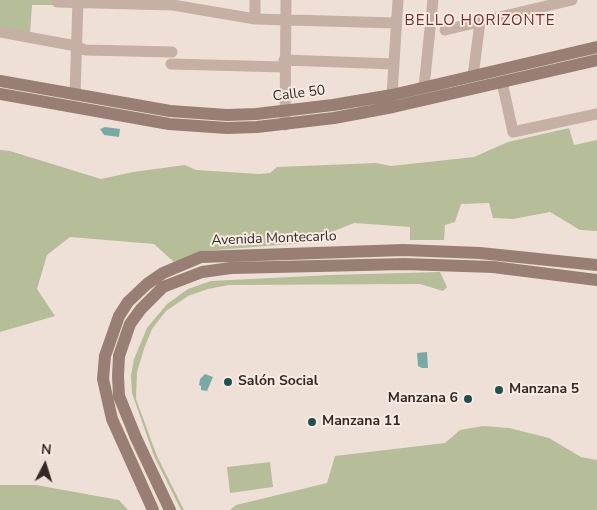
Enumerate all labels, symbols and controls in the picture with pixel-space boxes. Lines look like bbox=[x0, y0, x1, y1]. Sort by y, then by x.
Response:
district label: BELLO HORIZONTE bbox=[403, 12, 557, 30]
street label: Calle 50 bbox=[272, 82, 326, 106]
street label: Avenida Montecarlo bbox=[211, 228, 337, 250]
place label: Salón Social bbox=[238, 374, 318, 390]
marker: Salón Social bbox=[222, 376, 234, 388]
place label: Manzana 5 bbox=[509, 382, 579, 398]
marker: Manzana 5 bbox=[493, 384, 505, 396]
place label: Manzana 6 bbox=[388, 391, 458, 407]
marker: Manzana 6 bbox=[462, 393, 474, 405]
place label: Manzana 11 bbox=[322, 414, 401, 430]
marker: Manzana 11 bbox=[306, 416, 318, 428]
north arrow bbox=[20, 440, 70, 490]
text: N bbox=[40, 440, 52, 459]

